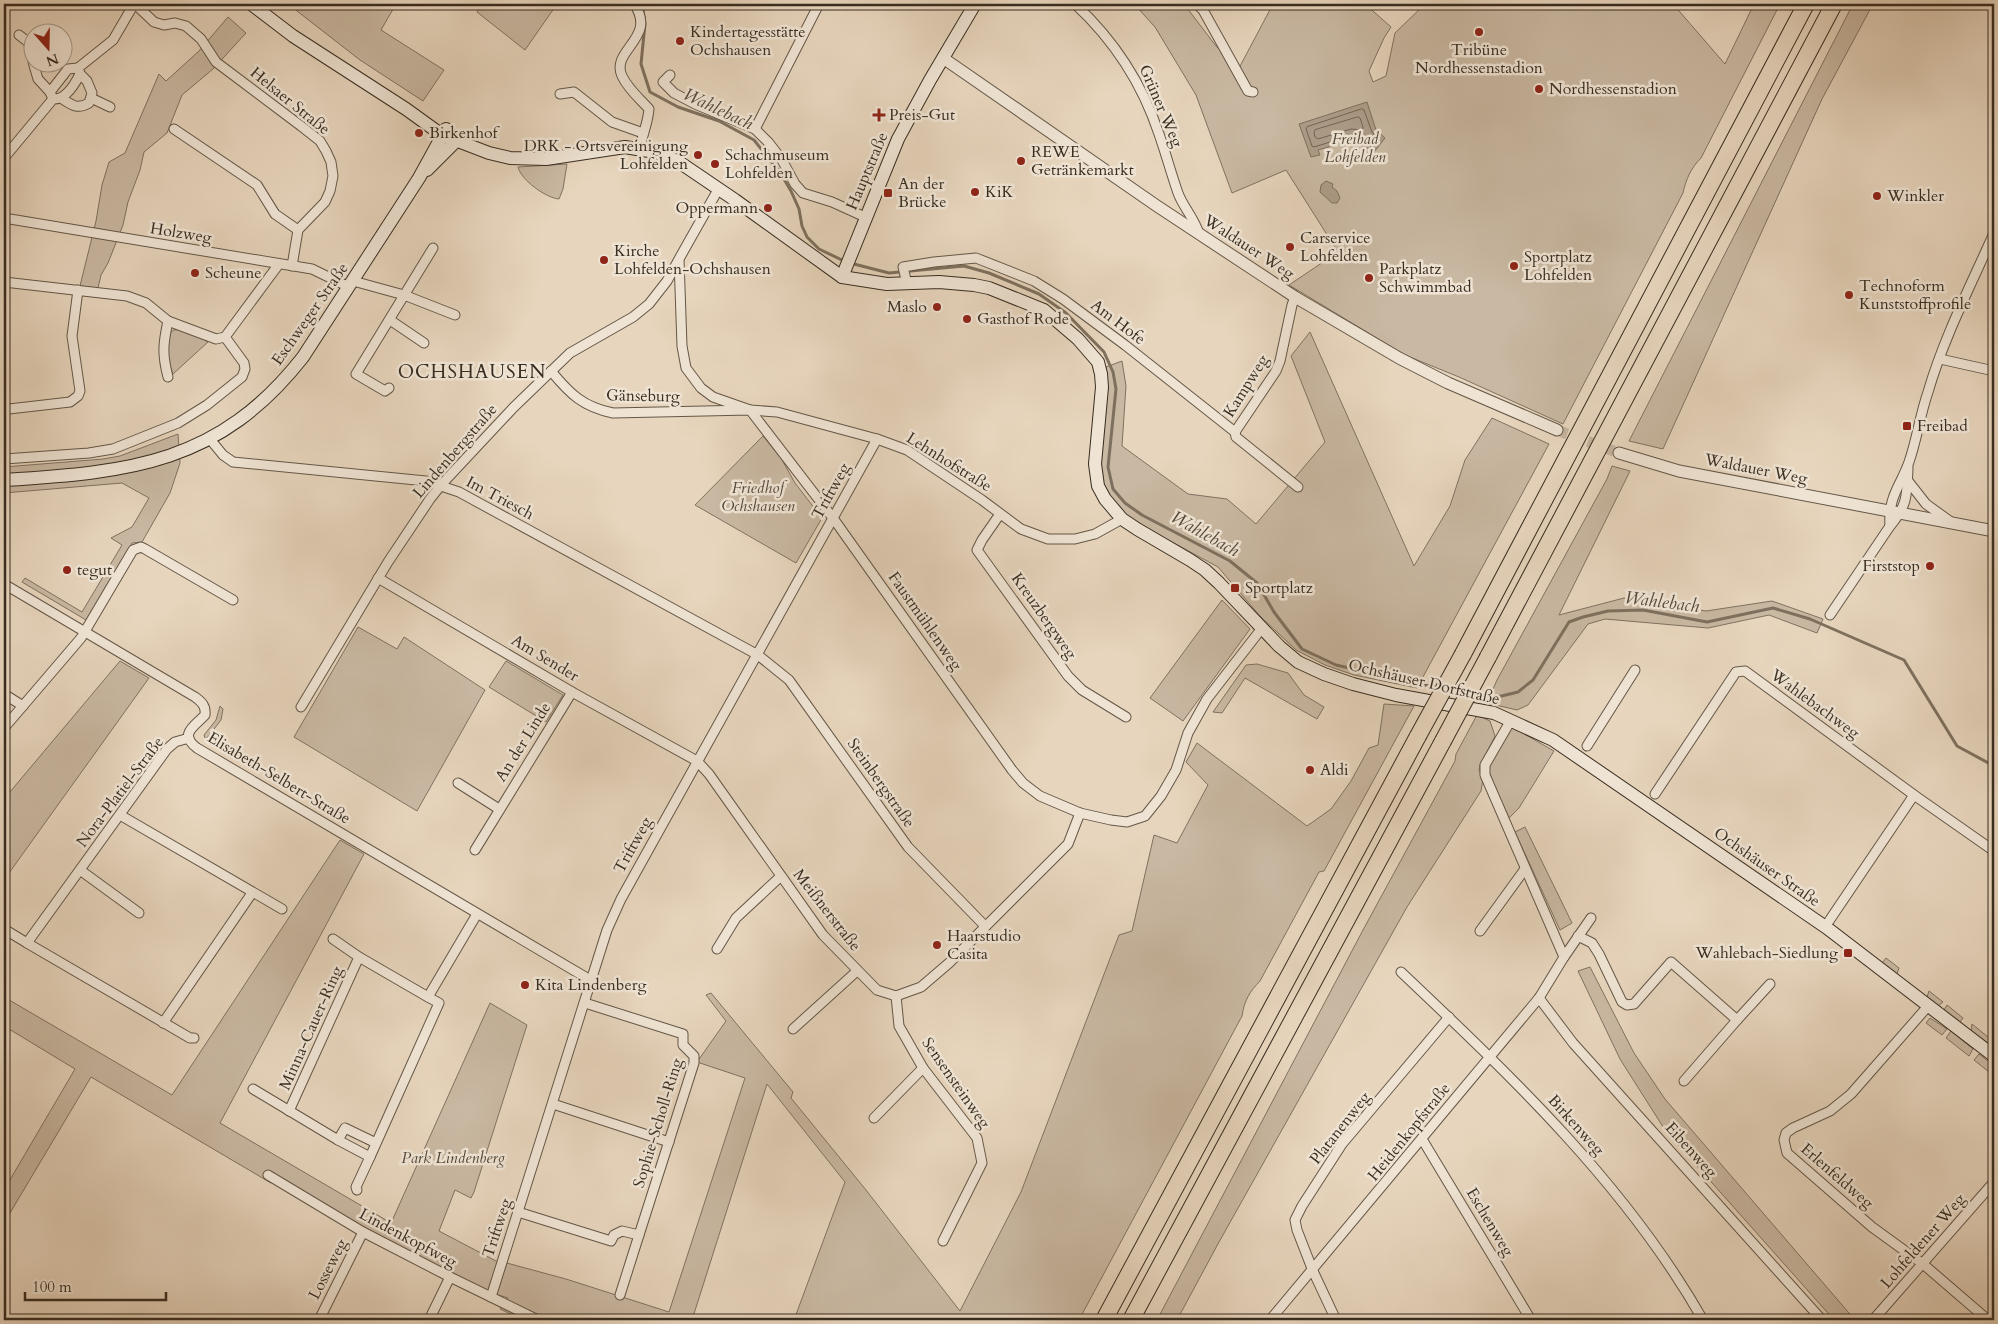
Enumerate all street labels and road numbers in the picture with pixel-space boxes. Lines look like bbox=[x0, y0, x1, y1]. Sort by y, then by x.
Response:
street label: Grüner Weg bbox=[1134, 61, 1188, 151]
street label: Helsaer Straße bbox=[245, 62, 335, 140]
street label: Hauptstraße bbox=[841, 129, 893, 213]
street label: Waldauer Weg bbox=[1198, 209, 1299, 285]
street label: Holzweg bbox=[149, 217, 214, 249]
street label: Eschweger Straße bbox=[266, 258, 354, 370]
street label: Am Hofe bbox=[1086, 294, 1150, 350]
street label: Kampweg bbox=[1218, 350, 1274, 421]
street label: Gänseburg bbox=[606, 384, 680, 408]
street label: Lindenbergstraße bbox=[408, 399, 502, 503]
street label: Lehnhofstraße bbox=[902, 427, 996, 497]
street label: Waldauer Weg bbox=[1702, 448, 1809, 490]
street label: Triftweg bbox=[807, 459, 855, 523]
street label: Im Triesch bbox=[462, 471, 538, 525]
street label: Faustmühlenweg bbox=[883, 567, 967, 675]
street label: Kreuzbergweg bbox=[1006, 568, 1082, 664]
street label: Am Sender bbox=[507, 629, 583, 687]
street label: Ochshäuser Dorfstraße bbox=[1346, 654, 1502, 710]
street label: Wahlebachweg bbox=[1765, 664, 1864, 744]
street label: An der Linde bbox=[490, 698, 556, 786]
street label: Elisabeth-Selbert-Straße bbox=[203, 726, 355, 830]
street label: Nora-Platiel-Straße bbox=[71, 732, 169, 852]
street label: Steinbergstraße bbox=[842, 734, 920, 832]
street label: Triftweg bbox=[609, 813, 657, 877]
street label: Ochshäuser Straße bbox=[1709, 822, 1825, 912]
street label: Meißnerstraße bbox=[788, 864, 866, 956]
street label: Minna-Cauer-Ring bbox=[274, 962, 348, 1094]
street label: Sensensteinweg bbox=[916, 1033, 996, 1133]
street label: Sophie-Scholl-Ring bbox=[628, 1055, 688, 1191]
street label: Heidenkopfstraße bbox=[1363, 1078, 1455, 1186]
street label: Platanenweg bbox=[1305, 1087, 1375, 1169]
street label: Birkenweg bbox=[1543, 1090, 1609, 1160]
street label: Eibenweg bbox=[1660, 1117, 1722, 1183]
street label: Erlenfeldweg bbox=[1796, 1138, 1878, 1214]
street label: Eschenweg bbox=[1461, 1183, 1519, 1261]
street label: Lohfeldener Weg bbox=[1875, 1189, 1971, 1293]
street label: Triftweg bbox=[477, 1196, 517, 1260]
street label: Lindenkopfweg bbox=[355, 1203, 461, 1273]
street label: Losseweg bbox=[303, 1235, 353, 1303]

